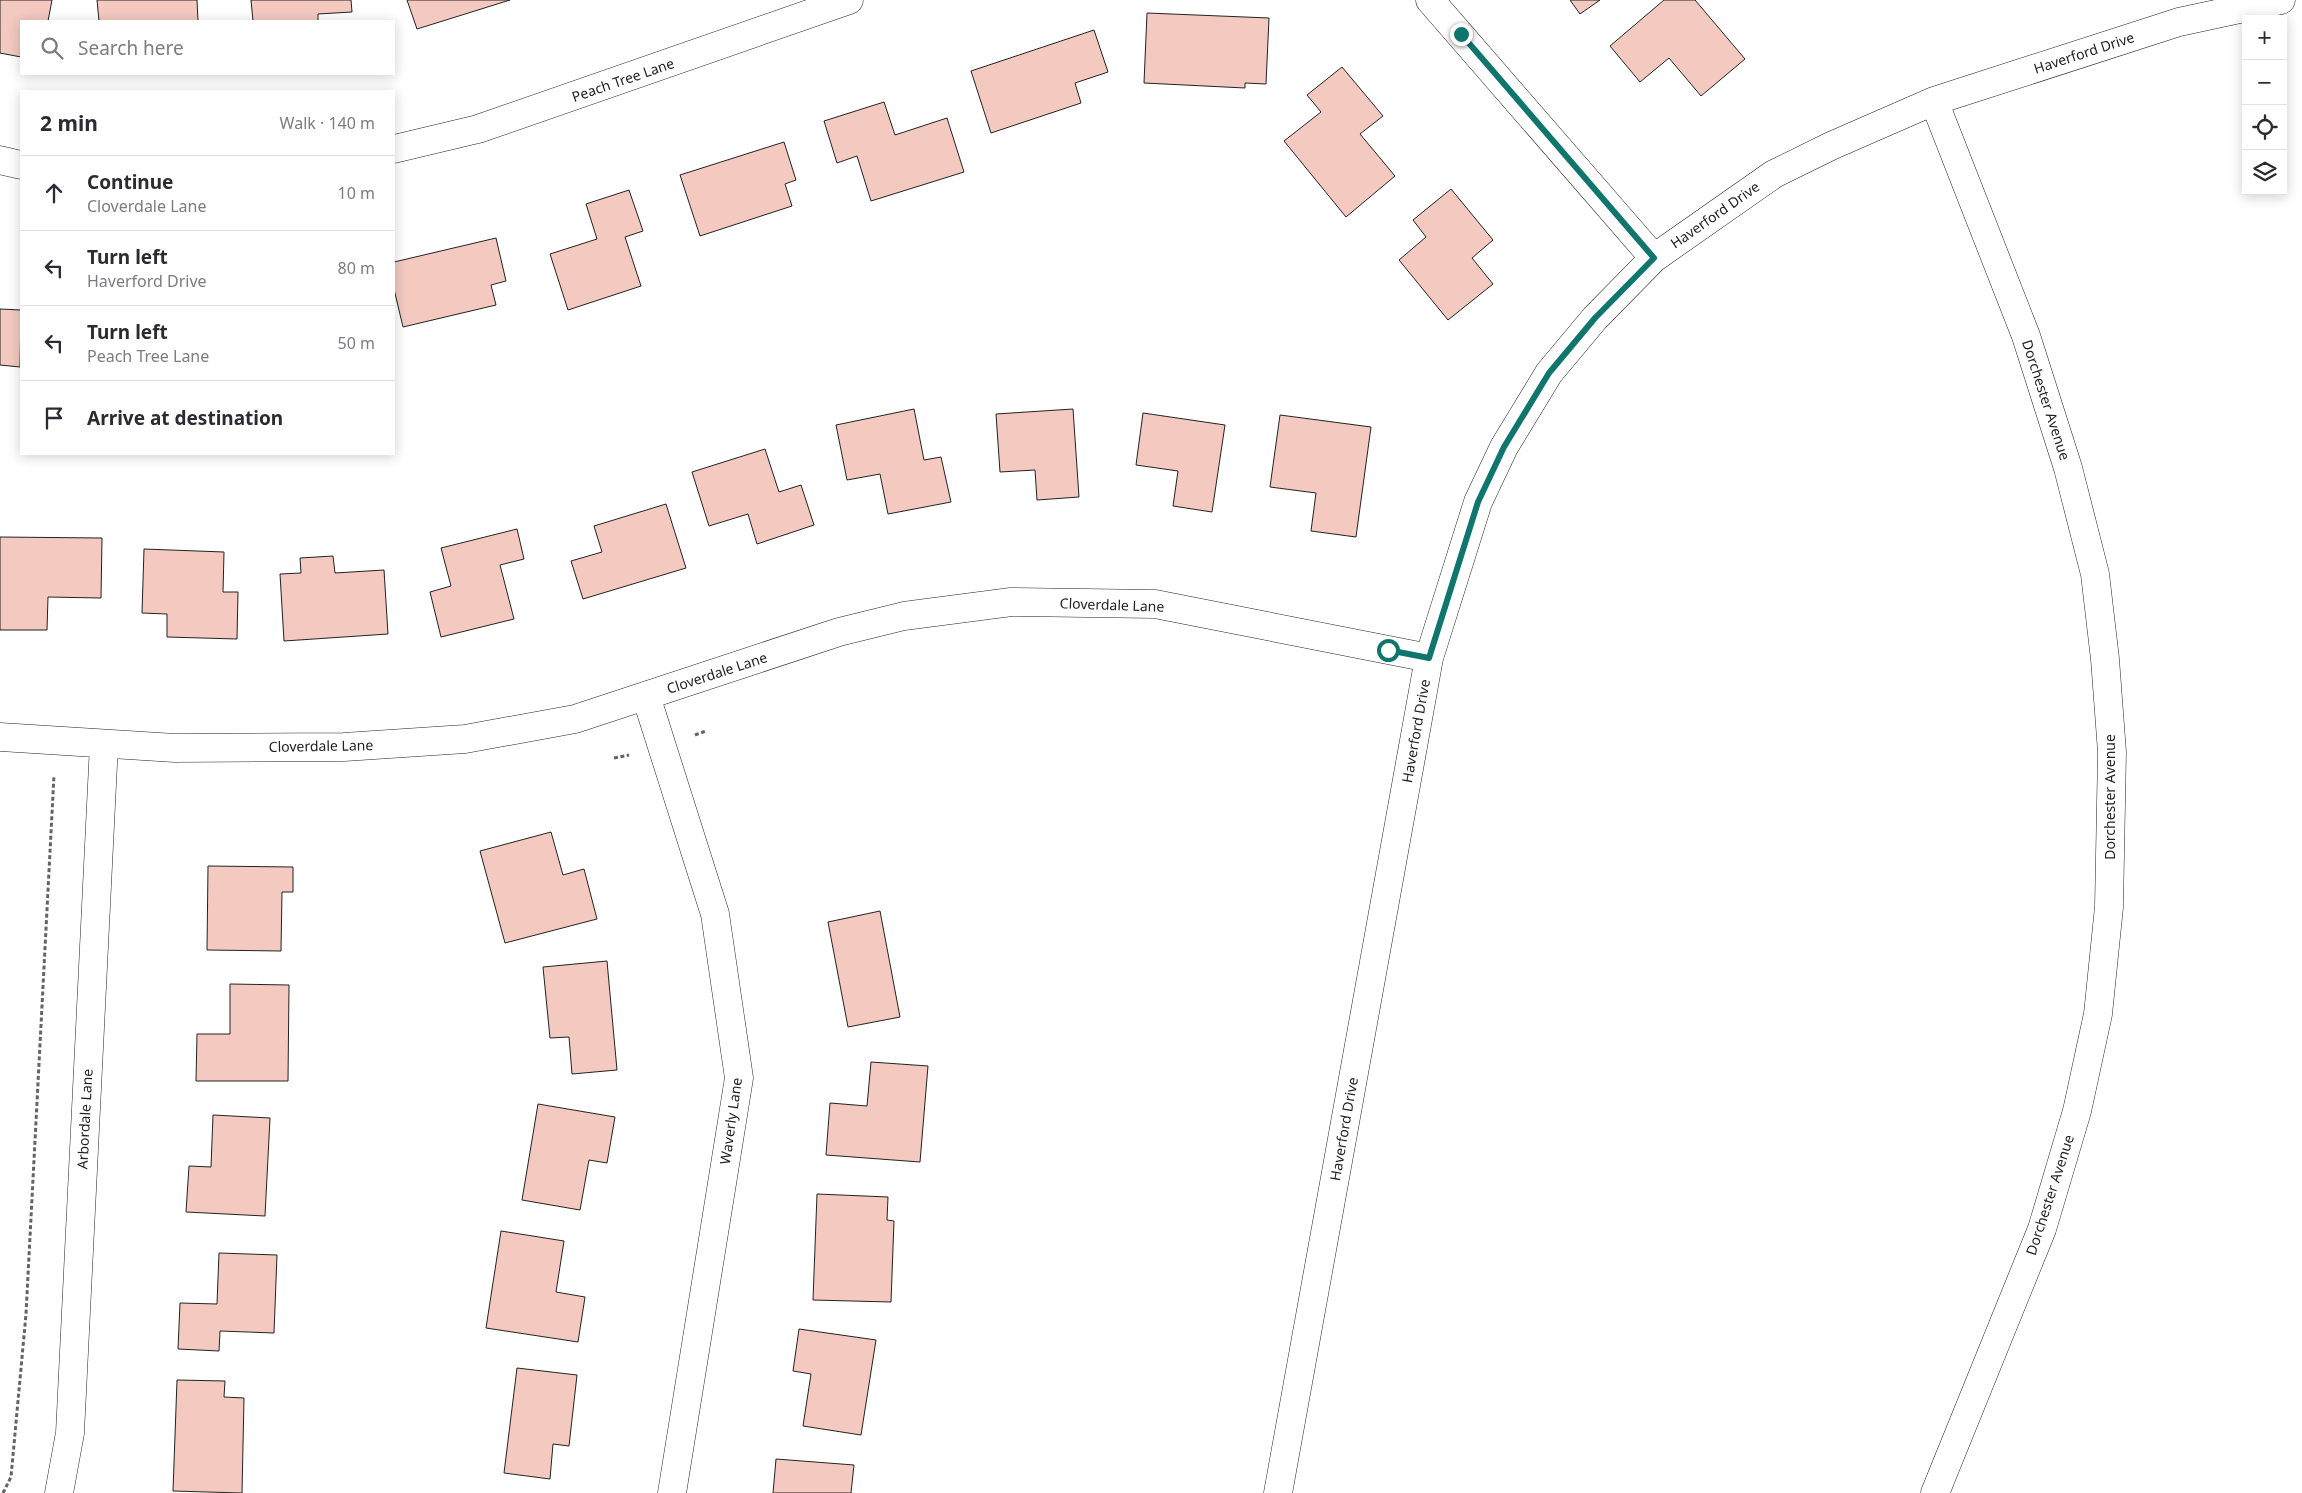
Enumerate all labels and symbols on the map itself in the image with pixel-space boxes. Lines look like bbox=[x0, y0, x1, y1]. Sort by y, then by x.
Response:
route end bbox=[1450, 23, 1473, 46]
street label: Haverford Drive bbox=[2031, 27, 2137, 78]
street label: Peach Tree Lane bbox=[569, 53, 677, 106]
street label: Haverford Drive bbox=[1666, 177, 1763, 252]
street label: Dorchester Avenue bbox=[2018, 337, 2075, 463]
street label: Cloverdale Lane bbox=[1059, 593, 1165, 616]
route start bbox=[1377, 639, 1400, 662]
street label: Cloverdale Lane bbox=[664, 647, 770, 698]
street label: Haverford Drive bbox=[1397, 678, 1434, 784]
street label: Dorchester Avenue bbox=[2100, 734, 2119, 860]
street label: Cloverdale Lane bbox=[269, 735, 374, 756]
street label: Arbordale Lane bbox=[72, 1068, 97, 1170]
street label: Waverly Lane bbox=[715, 1076, 746, 1166]
street label: Haverford Drive bbox=[1325, 1076, 1362, 1182]
street label: Dorchester Avenue bbox=[2021, 1132, 2078, 1258]

